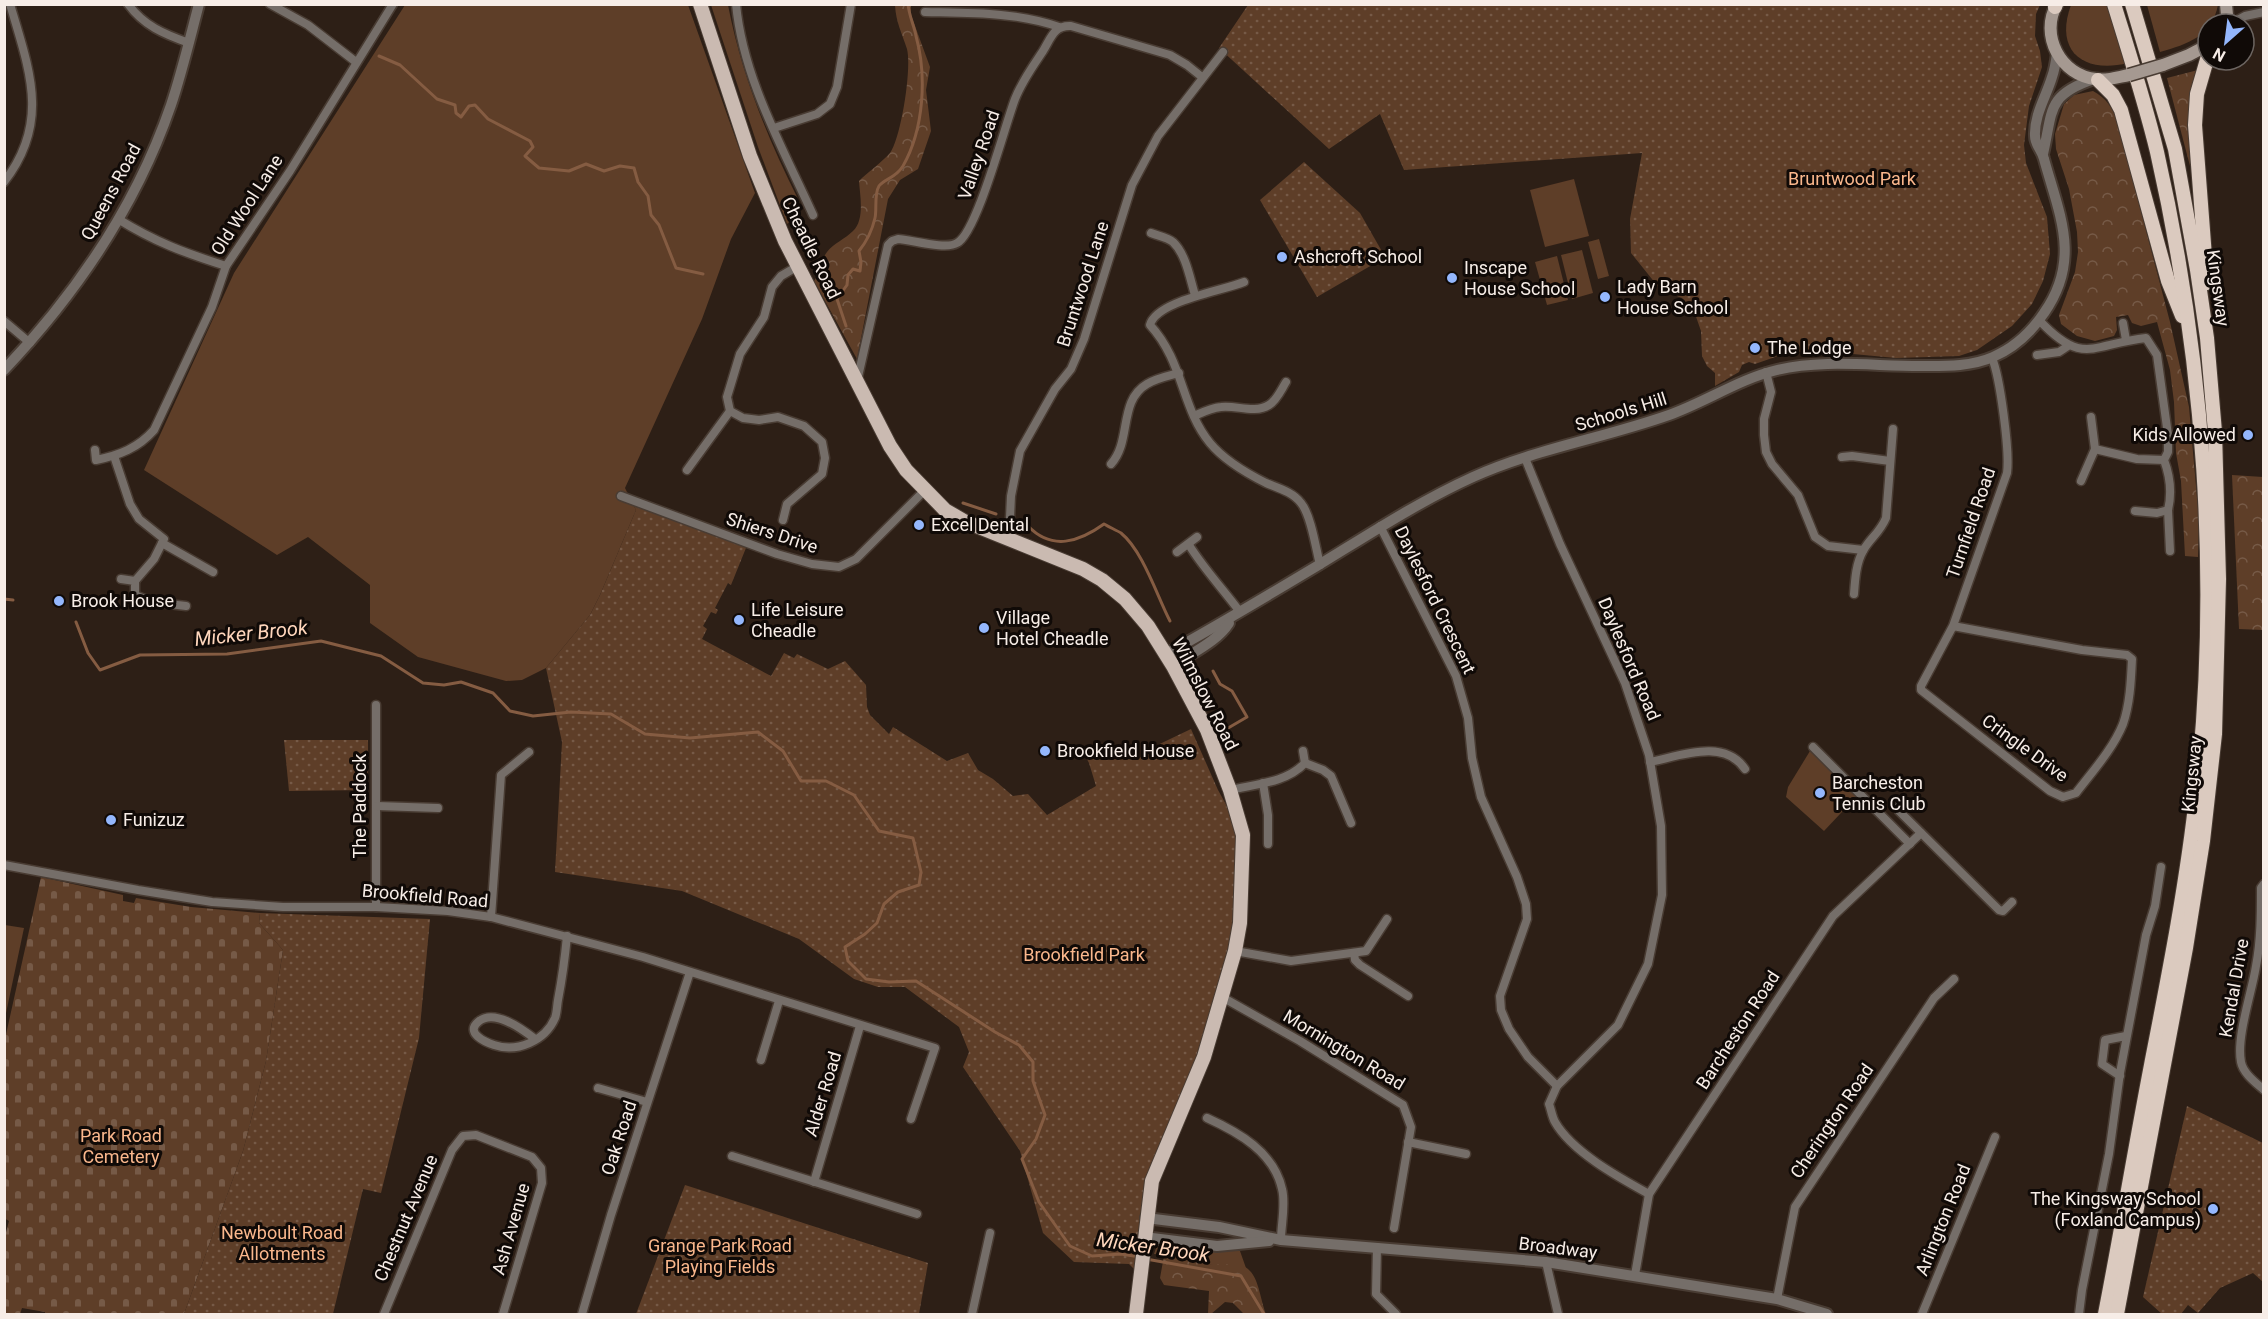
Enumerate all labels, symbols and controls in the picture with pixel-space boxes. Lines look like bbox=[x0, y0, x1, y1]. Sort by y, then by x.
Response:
north arrow bbox=[2196, 12, 2256, 72]
text: N bbox=[2210, 44, 2229, 66]
street label: Valley Road bbox=[953, 107, 1004, 202]
street label: Queens Road bbox=[76, 140, 145, 244]
street label: Old Wool Lane bbox=[206, 151, 287, 259]
park label: Bruntwood Park bbox=[1788, 168, 1917, 189]
street label: Cheadle Road bbox=[778, 193, 845, 302]
street label: Bruntwood Lane bbox=[1052, 218, 1113, 349]
place label: Ashcroft School bbox=[1294, 246, 1422, 267]
street label: Kingsway bbox=[2203, 248, 2234, 328]
marker: Ashcroft School bbox=[1275, 250, 1289, 264]
place label: Inscape House School bbox=[1464, 257, 1575, 299]
marker: Inscape House School bbox=[1445, 271, 1459, 285]
place label: Lady Barn House School bbox=[1617, 276, 1728, 318]
marker: Lady Barn House School bbox=[1598, 290, 1612, 304]
place label: The Lodge bbox=[1767, 337, 1851, 358]
marker: The Lodge bbox=[1748, 341, 1762, 355]
street label: Schools Hill bbox=[1573, 388, 1669, 435]
place label: Kids Allowed bbox=[2132, 424, 2236, 445]
marker: Kids Allowed bbox=[2241, 428, 2255, 442]
street label: Turnfield Road bbox=[1942, 465, 1999, 581]
street label: Shiers Drive bbox=[724, 508, 820, 557]
place label: Excel Dental bbox=[931, 514, 1029, 535]
marker: Excel Dental bbox=[912, 518, 926, 532]
street label: Daylesford Crescent bbox=[1391, 523, 1480, 677]
place label: Brook House bbox=[71, 590, 174, 611]
marker: Brook House bbox=[52, 594, 66, 608]
street label: Daylesford Road bbox=[1594, 594, 1665, 723]
place label: Life Leisure Cheadle bbox=[751, 599, 843, 641]
place label: Village Hotel Cheadle bbox=[996, 607, 1108, 649]
marker: Life Leisure Cheadle bbox=[732, 613, 746, 627]
water label: Micker Brook bbox=[193, 615, 310, 651]
marker: Village Hotel Cheadle bbox=[977, 621, 991, 635]
street label: Wilmslow Road bbox=[1168, 634, 1243, 754]
street label: Cringle Drive bbox=[1978, 709, 2072, 786]
street label: Kingsway bbox=[2177, 734, 2206, 813]
place label: Brookfield House bbox=[1057, 740, 1194, 761]
marker: Brookfield House bbox=[1038, 744, 1052, 758]
street label: The Paddock bbox=[349, 753, 370, 858]
place label: Barcheston Tennis Club bbox=[1832, 772, 1926, 814]
marker: Barcheston Tennis Club bbox=[1813, 786, 1827, 800]
place label: Funizuz bbox=[123, 809, 185, 830]
marker: Funizuz bbox=[104, 813, 118, 827]
street label: Brookfield Road bbox=[361, 880, 489, 911]
street label: Kendal Drive bbox=[2215, 937, 2253, 1039]
park label: Brookfield Park bbox=[1023, 944, 1146, 965]
street label: Barcheston Road bbox=[1692, 967, 1784, 1093]
street label: Mornington Road bbox=[1280, 1005, 1409, 1094]
street label: Alder Road bbox=[800, 1049, 845, 1139]
street label: Cherington Road bbox=[1786, 1060, 1878, 1182]
street label: Oak Road bbox=[597, 1098, 640, 1178]
park label: Park Road Cemetery bbox=[80, 1125, 162, 1167]
street label: Chestnut Avenue bbox=[369, 1151, 442, 1284]
street label: Arlington Road bbox=[1911, 1161, 1974, 1279]
street label: Ash Avenue bbox=[487, 1181, 534, 1277]
place label: The Kingsway School (Foxland Campus) bbox=[2030, 1188, 2201, 1231]
marker: The Kingsway School (Foxland Campus) bbox=[2206, 1202, 2220, 1216]
park label: Newboult Road Allotments bbox=[221, 1222, 343, 1264]
water label: Micker Brook bbox=[1095, 1227, 1212, 1267]
street label: Broadway bbox=[1518, 1232, 1599, 1263]
park label: Grange Park Road Playing Fields bbox=[648, 1235, 792, 1277]

